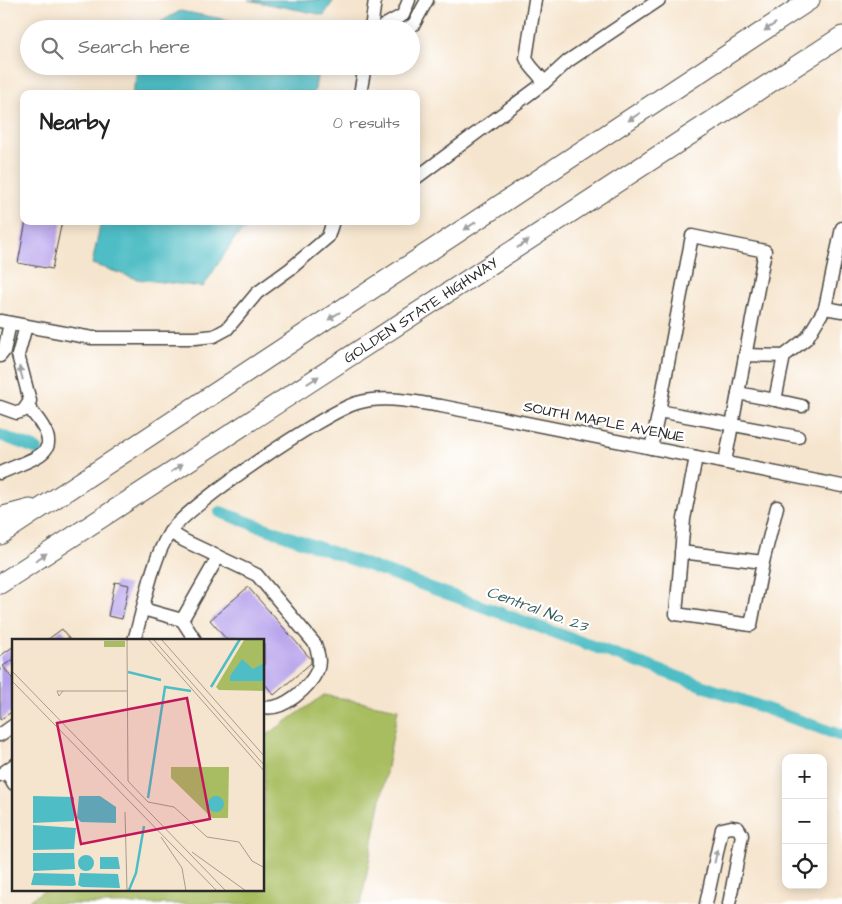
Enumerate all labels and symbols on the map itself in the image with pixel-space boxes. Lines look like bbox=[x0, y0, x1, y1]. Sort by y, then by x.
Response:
one-way arrow bbox=[763, 22, 776, 32]
one-way arrow bbox=[627, 112, 641, 122]
one-way arrow bbox=[463, 221, 476, 231]
one-way arrow bbox=[517, 239, 530, 249]
street label: GOLDEN STATE HIGHWAY bbox=[339, 252, 502, 368]
one-way arrow bbox=[327, 311, 341, 321]
one-way arrow bbox=[17, 365, 25, 380]
one-way arrow bbox=[307, 375, 320, 385]
street label: SOUTH MAPLE AVENUE bbox=[522, 396, 687, 448]
one-way arrow bbox=[170, 464, 184, 473]
one-way arrow bbox=[34, 552, 47, 562]
water label: Central No. 23 bbox=[484, 581, 592, 638]
inset map bbox=[12, 639, 265, 892]
one-way arrow bbox=[713, 848, 721, 864]

